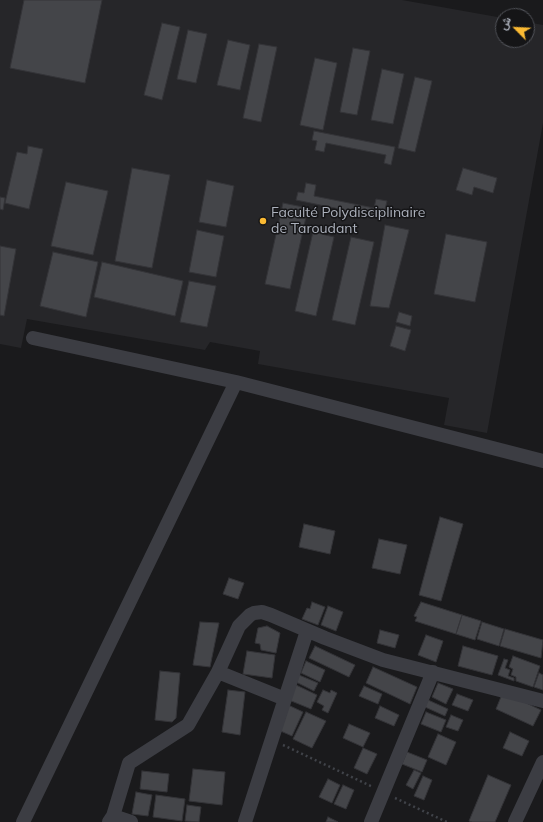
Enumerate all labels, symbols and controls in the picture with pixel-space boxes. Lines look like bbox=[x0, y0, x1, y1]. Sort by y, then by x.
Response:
north arrow bbox=[495, 8, 535, 48]
text: ش bbox=[496, 15, 514, 32]
place label: Faculté Polydisciplinaire de Taroudant bbox=[271, 205, 425, 238]
marker: Faculté Polydisciplinaire de Taroudant bbox=[258, 216, 268, 226]

